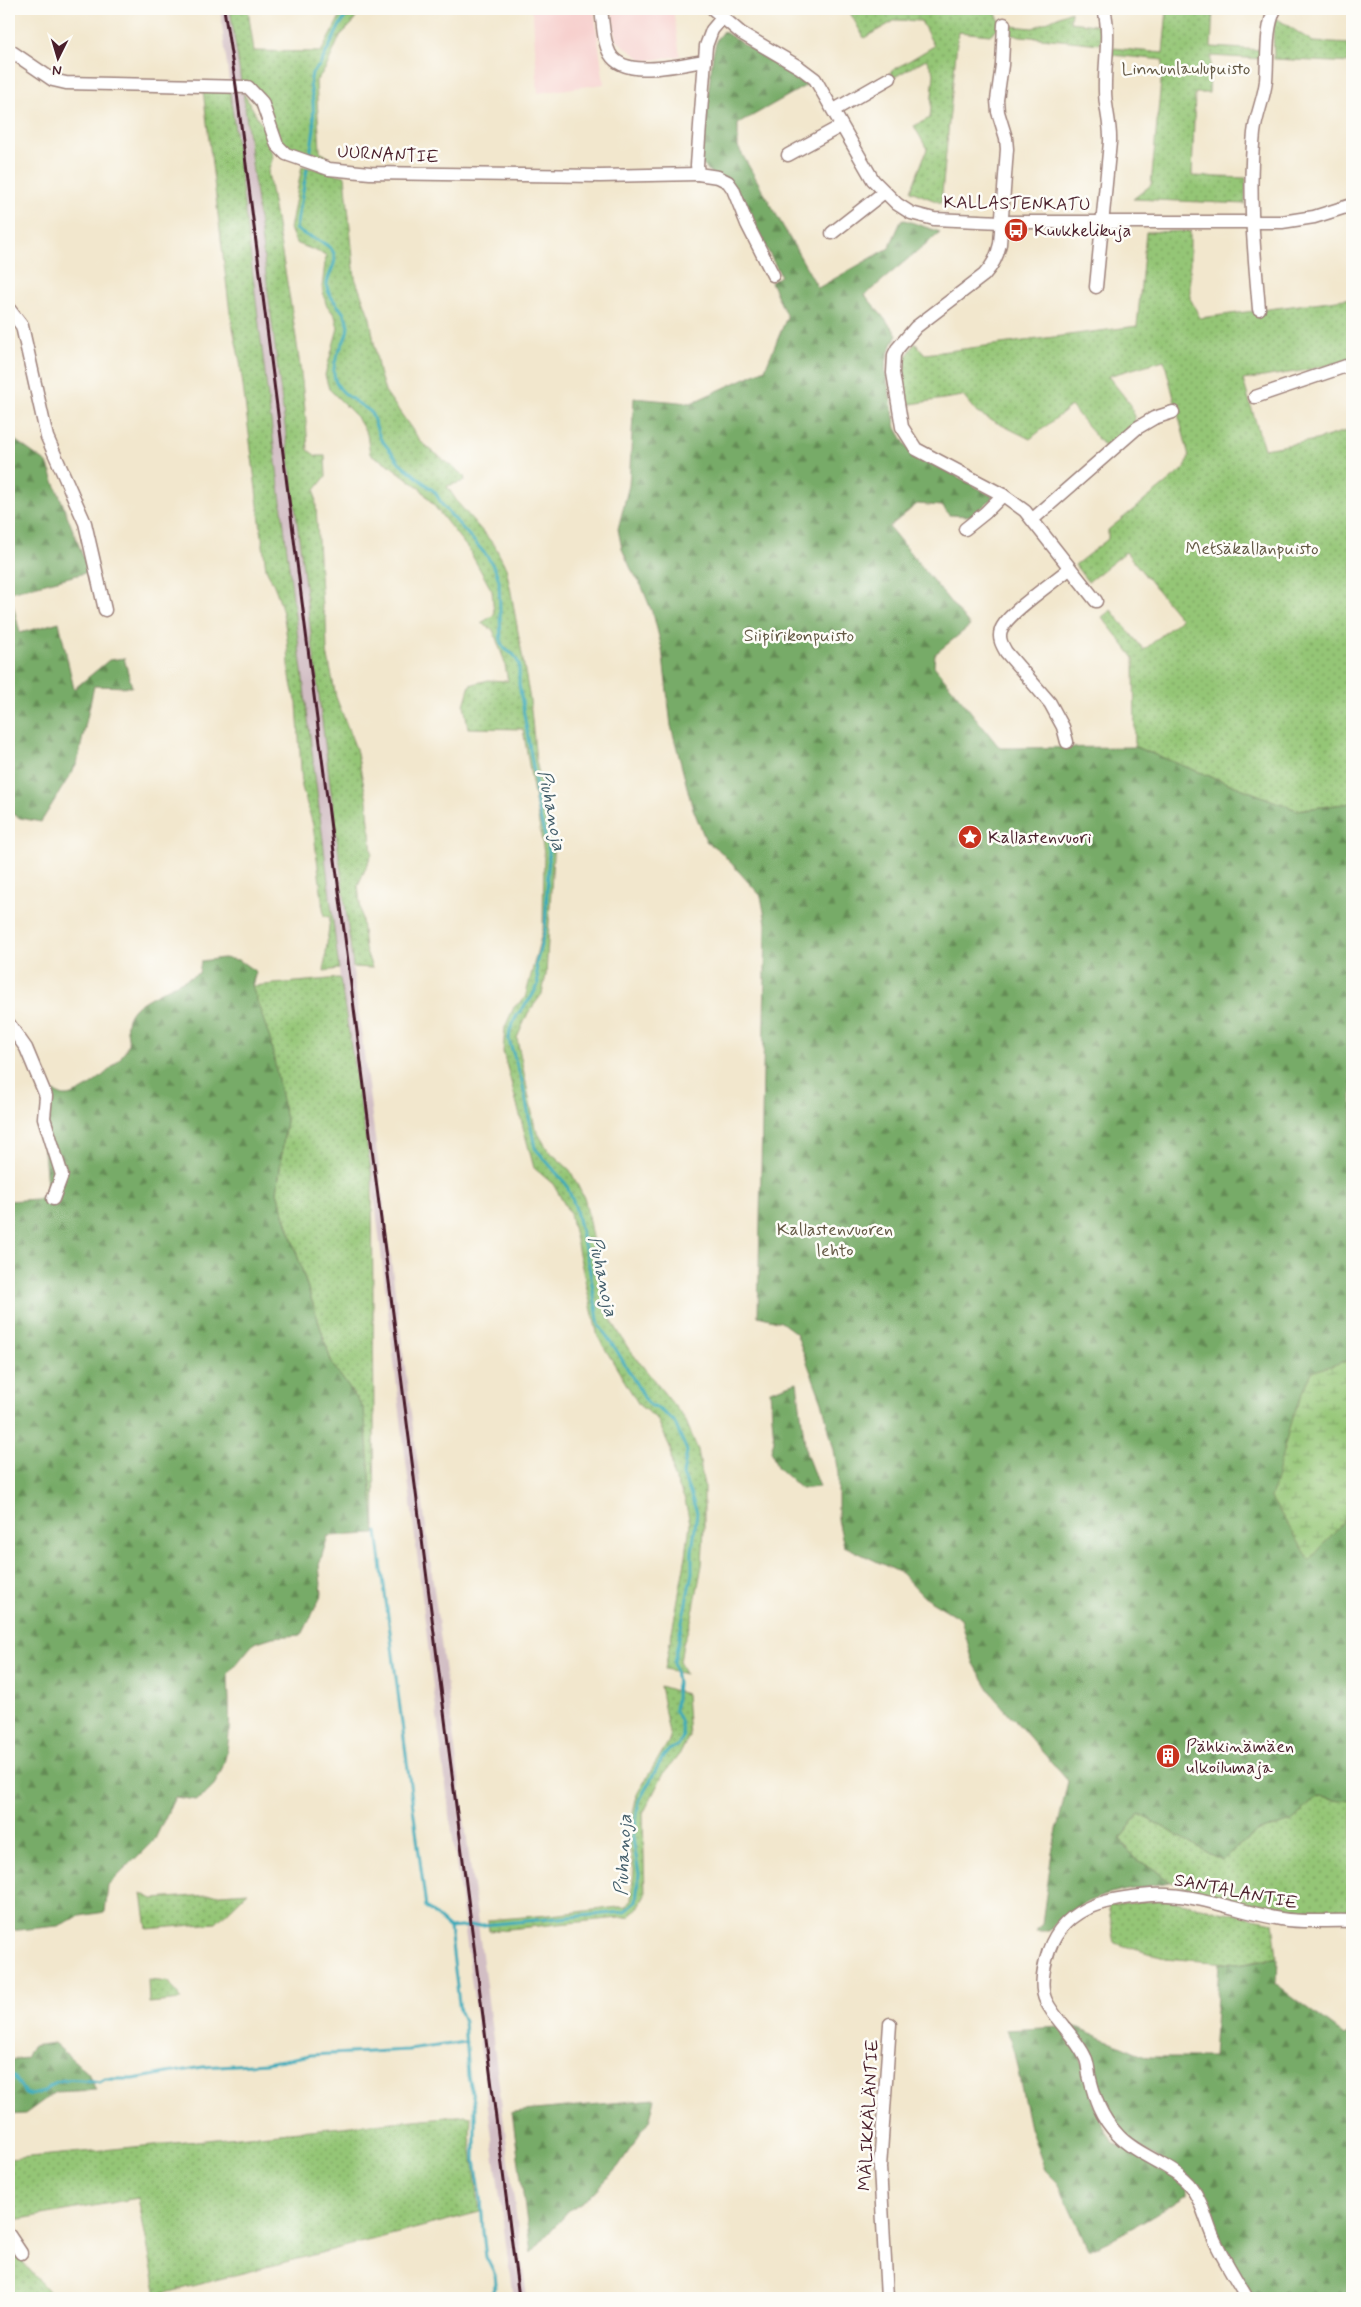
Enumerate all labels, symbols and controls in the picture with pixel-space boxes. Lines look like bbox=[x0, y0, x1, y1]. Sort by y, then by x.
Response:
north arrow bbox=[32, 32, 82, 82]
park label: Linnunlaulupuisto bbox=[1121, 57, 1251, 81]
text: N bbox=[52, 61, 62, 79]
street label: UURNANTIE bbox=[337, 140, 439, 170]
street label: KALLASTENKATU bbox=[943, 191, 1091, 217]
bus stop icon: Kuukkelikuja bbox=[1003, 217, 1029, 243]
place label: Kuukkelikuja bbox=[1034, 219, 1131, 243]
park label: Metsäkallanpuisto bbox=[1185, 537, 1319, 561]
park label: Siipirikonpuisto bbox=[744, 624, 854, 648]
water label: Piuhanoja bbox=[531, 768, 572, 853]
place icon: Kallastenvuori bbox=[957, 824, 983, 850]
place label: Kallastenvuori bbox=[988, 826, 1092, 850]
park label: Kallastenvuoren lehto bbox=[777, 1218, 893, 1263]
water label: Piuhanoja bbox=[582, 1234, 623, 1319]
place label: Pähkinämäen ulkoilumaja bbox=[1186, 1735, 1294, 1780]
building icon: Pähkinämäen ulkoilumaja bbox=[1155, 1743, 1181, 1769]
water label: Piuhanoja bbox=[609, 1813, 638, 1896]
street label: SANTALANTIE bbox=[1172, 1868, 1300, 1916]
street label: MÄLIKKÄLÄNTIE bbox=[853, 2038, 885, 2192]

